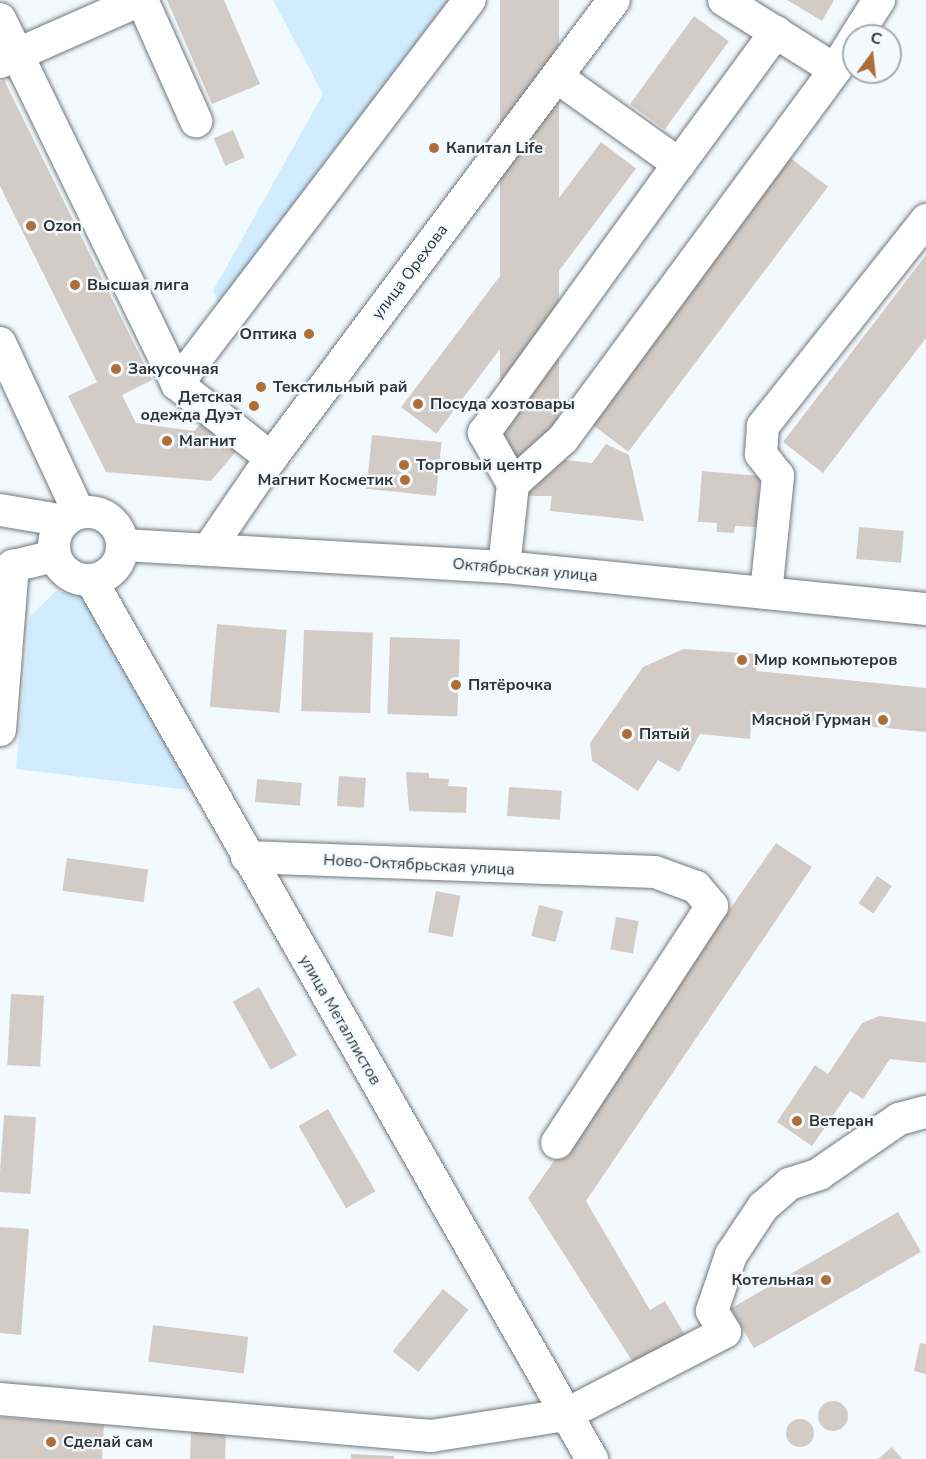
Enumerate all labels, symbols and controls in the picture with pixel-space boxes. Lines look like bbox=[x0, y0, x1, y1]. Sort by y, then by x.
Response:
north arrow bbox=[842, 24, 902, 84]
text: С bbox=[868, 27, 884, 51]
place label: Капитал Life bbox=[446, 138, 543, 158]
marker: Капитал Life bbox=[427, 141, 441, 155]
place label: Ozon bbox=[43, 216, 82, 236]
marker: Ozon bbox=[24, 219, 38, 233]
street label: улица Орехова bbox=[368, 221, 452, 323]
place label: Высшая лига bbox=[87, 275, 189, 295]
marker: Высшая лига bbox=[68, 278, 82, 292]
place label: Оптика bbox=[240, 324, 297, 344]
marker: Оптика bbox=[302, 327, 316, 341]
place label: Закусочная bbox=[128, 359, 219, 379]
marker: Закусочная bbox=[109, 362, 123, 376]
place label: Текстильный рай bbox=[273, 377, 408, 397]
marker: Текстильный рай bbox=[254, 380, 268, 394]
place label: Детская одежда Дуэт bbox=[141, 387, 242, 425]
place label: Посуда хозтовары bbox=[430, 394, 575, 414]
marker: Посуда хозтовары bbox=[411, 397, 425, 411]
marker: Детская одежда Дуэт bbox=[247, 399, 261, 413]
place label: Магнит bbox=[179, 431, 236, 451]
marker: Магнит bbox=[160, 434, 174, 448]
place label: Торговый центр bbox=[416, 455, 542, 475]
marker: Торговый центр bbox=[397, 458, 411, 472]
place label: Магнит Косметик bbox=[258, 470, 393, 490]
marker: Магнит Косметик bbox=[398, 473, 412, 487]
street label: Октябрьская улица bbox=[452, 554, 598, 586]
place label: Мир компьютеров bbox=[754, 650, 897, 670]
marker: Мир компьютеров bbox=[735, 653, 749, 667]
place label: Пятёрочка bbox=[468, 675, 552, 695]
marker: Пятёрочка bbox=[449, 678, 463, 692]
place label: Мясной Гурман bbox=[752, 710, 871, 730]
marker: Мясной Гурман bbox=[876, 713, 890, 727]
place label: Пятый bbox=[639, 724, 690, 744]
marker: Пятый bbox=[620, 727, 634, 741]
street label: Ново-Октябрьская улица bbox=[323, 850, 515, 880]
street label: улица Металлистов bbox=[295, 952, 385, 1088]
place label: Ветеран bbox=[809, 1111, 874, 1131]
marker: Ветеран bbox=[790, 1114, 804, 1128]
place label: Котельная bbox=[731, 1270, 814, 1290]
marker: Котельная bbox=[819, 1273, 833, 1287]
place label: Сделай сам bbox=[63, 1432, 153, 1452]
marker: Сделай сам bbox=[44, 1435, 58, 1449]

